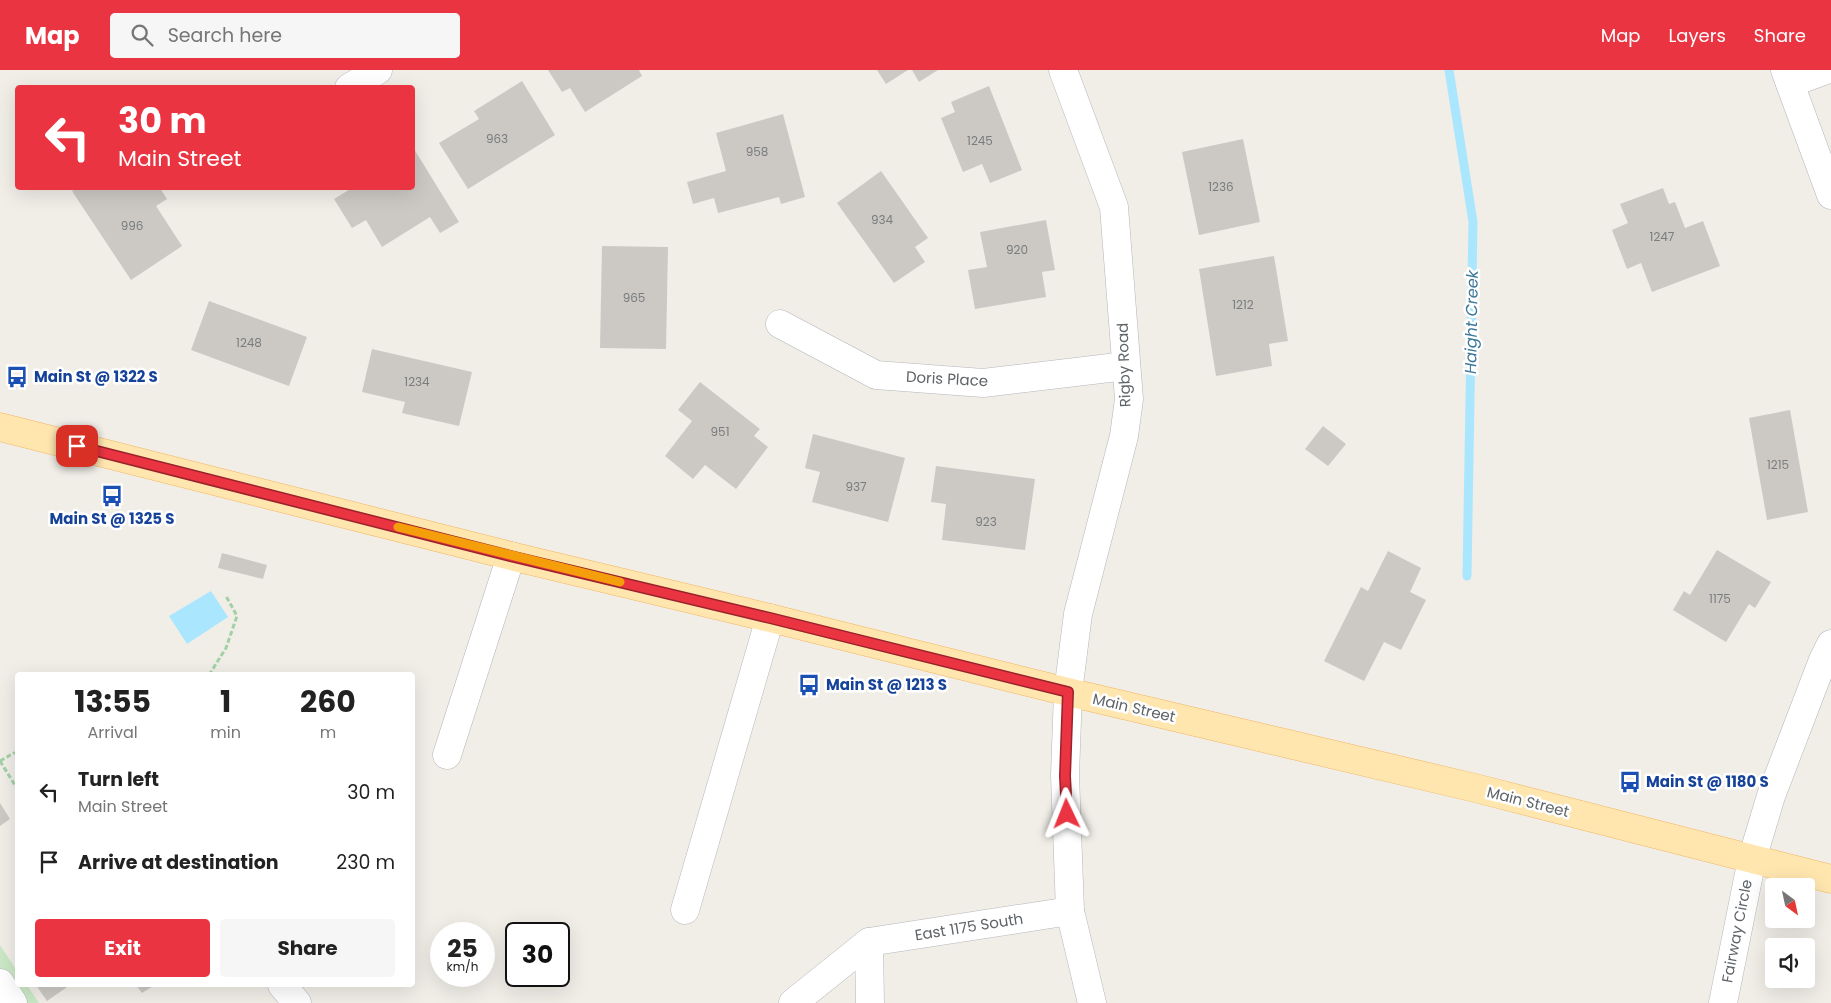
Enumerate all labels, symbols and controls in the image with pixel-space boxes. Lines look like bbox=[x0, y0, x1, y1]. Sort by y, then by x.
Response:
search box bbox=[110, 13, 460, 58]
text: Map bbox=[25, 19, 80, 52]
icon: search bbox=[128, 21, 156, 49]
text: Search here bbox=[168, 22, 282, 49]
text: Map bbox=[1601, 23, 1641, 48]
text: Layers bbox=[1669, 23, 1726, 48]
text: Share bbox=[1754, 23, 1806, 48]
text: 30 m bbox=[118, 96, 206, 145]
icon: left bbox=[35, 105, 100, 170]
house number: 963 bbox=[486, 130, 508, 147]
house number: 1245 bbox=[967, 132, 993, 149]
text: Main Street bbox=[118, 143, 242, 174]
house number: 958 bbox=[746, 143, 768, 160]
house number: 1236 bbox=[1208, 178, 1234, 195]
house number: 934 bbox=[871, 211, 894, 228]
house number: 996 bbox=[121, 217, 143, 234]
house number: 1247 bbox=[1650, 228, 1675, 245]
house number: 920 bbox=[1006, 241, 1028, 258]
water label: Haight Creek bbox=[1459, 269, 1484, 374]
house number: 965 bbox=[623, 289, 645, 306]
house number: 1212 bbox=[1232, 296, 1254, 313]
street label: Rigby Road bbox=[1112, 322, 1135, 408]
house number: 1248 bbox=[236, 334, 262, 351]
bus stop icon: Main St @ 1322 S bbox=[4, 364, 30, 390]
place label: Main St @ 1322 S bbox=[34, 366, 158, 387]
street label: Doris Place bbox=[905, 366, 989, 391]
house number: 1234 bbox=[404, 373, 430, 390]
house number: 951 bbox=[711, 423, 729, 440]
pin bbox=[56, 425, 98, 467]
icon: arrive bbox=[63, 432, 91, 460]
house number: 1215 bbox=[1767, 456, 1789, 473]
house number: 937 bbox=[845, 478, 867, 495]
bus stop icon: Main St @ 1325 S bbox=[99, 483, 125, 509]
place label: Main St @ 1325 S bbox=[50, 508, 174, 529]
house number: 923 bbox=[975, 513, 997, 530]
house number: 1175 bbox=[1709, 590, 1731, 607]
bus stop icon: Main St @ 1213 S bbox=[796, 672, 822, 698]
place label: Main St @ 1213 S bbox=[826, 674, 947, 695]
text: 13:55 bbox=[74, 680, 151, 723]
text: 1 bbox=[220, 680, 231, 723]
text: 260 bbox=[300, 680, 356, 723]
street label: Main Street bbox=[1091, 688, 1178, 727]
text: Arrival bbox=[87, 721, 138, 744]
text: min bbox=[210, 721, 241, 744]
text: m bbox=[320, 721, 336, 744]
text: Turn left bbox=[78, 766, 159, 793]
bus stop icon: Main St @ 1180 S bbox=[1617, 769, 1643, 795]
place label: Main St @ 1180 S bbox=[1646, 771, 1769, 792]
icon: left bbox=[35, 778, 63, 806]
text: 30 m bbox=[347, 779, 395, 806]
street label: Main Street bbox=[1485, 781, 1572, 822]
position arrow bbox=[1040, 787, 1092, 839]
text: Main Street bbox=[78, 795, 168, 818]
icon: arrive bbox=[35, 848, 63, 876]
text: Arrive at destination bbox=[78, 849, 279, 876]
text: 230 m bbox=[336, 849, 395, 876]
street label: Fairway Circle bbox=[1716, 877, 1757, 984]
north arrow bbox=[1765, 878, 1815, 928]
map controls bbox=[1765, 878, 1815, 988]
street label: East 1175 South bbox=[913, 908, 1025, 945]
button: Exit bbox=[35, 919, 210, 977]
button: Share bbox=[220, 919, 395, 977]
speed limit sign: 30 bbox=[505, 922, 570, 987]
text: 25 bbox=[447, 931, 478, 966]
button: sound bbox=[1765, 938, 1815, 988]
text: km/h bbox=[447, 958, 478, 975]

